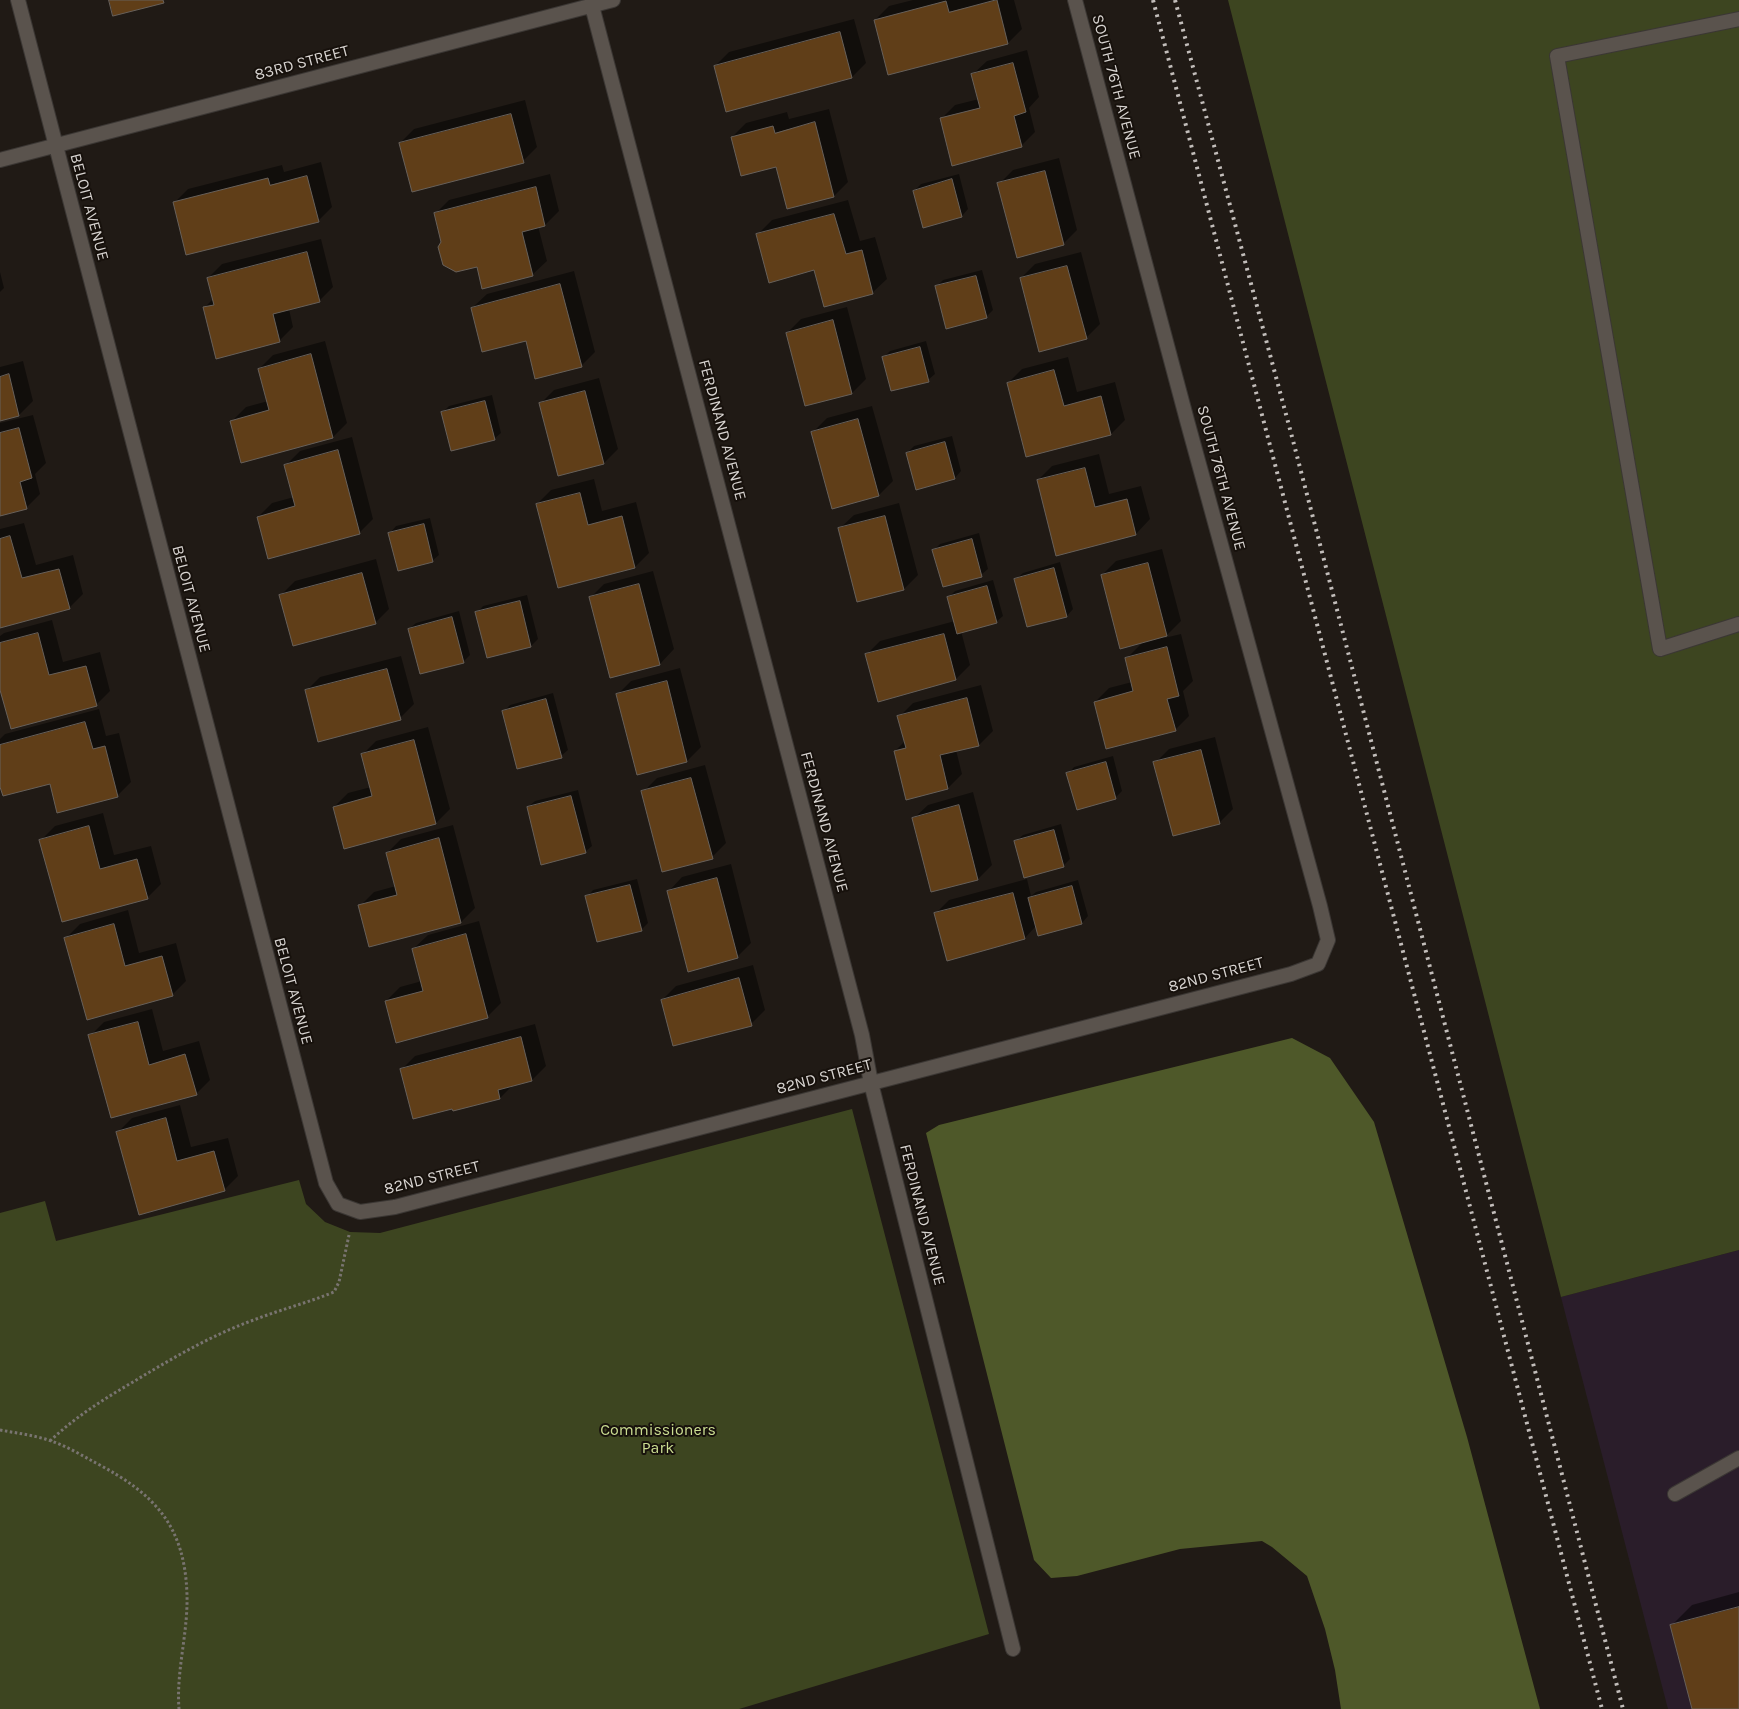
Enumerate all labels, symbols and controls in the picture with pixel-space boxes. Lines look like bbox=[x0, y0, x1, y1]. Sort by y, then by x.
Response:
street label: SOUTH 76TH AVENUE bbox=[1087, 12, 1145, 162]
street label: 83RD STREET bbox=[253, 41, 351, 85]
street label: BELOIT AVENUE bbox=[65, 151, 113, 263]
street label: FERDINAND AVENUE bbox=[694, 358, 750, 502]
street label: SOUTH 76TH AVENUE bbox=[1192, 403, 1250, 553]
street label: BELOIT AVENUE bbox=[167, 543, 215, 655]
street label: FERDINAND AVENUE bbox=[796, 750, 852, 894]
street label: BELOIT AVENUE bbox=[269, 935, 317, 1047]
street label: 82ND STREET bbox=[1166, 953, 1266, 997]
street label: 82ND STREET bbox=[774, 1055, 874, 1099]
street label: FERDINAND AVENUE bbox=[895, 1142, 949, 1288]
street label: 82ND STREET bbox=[382, 1157, 482, 1199]
park label: Commissioners Park bbox=[600, 1420, 716, 1458]

